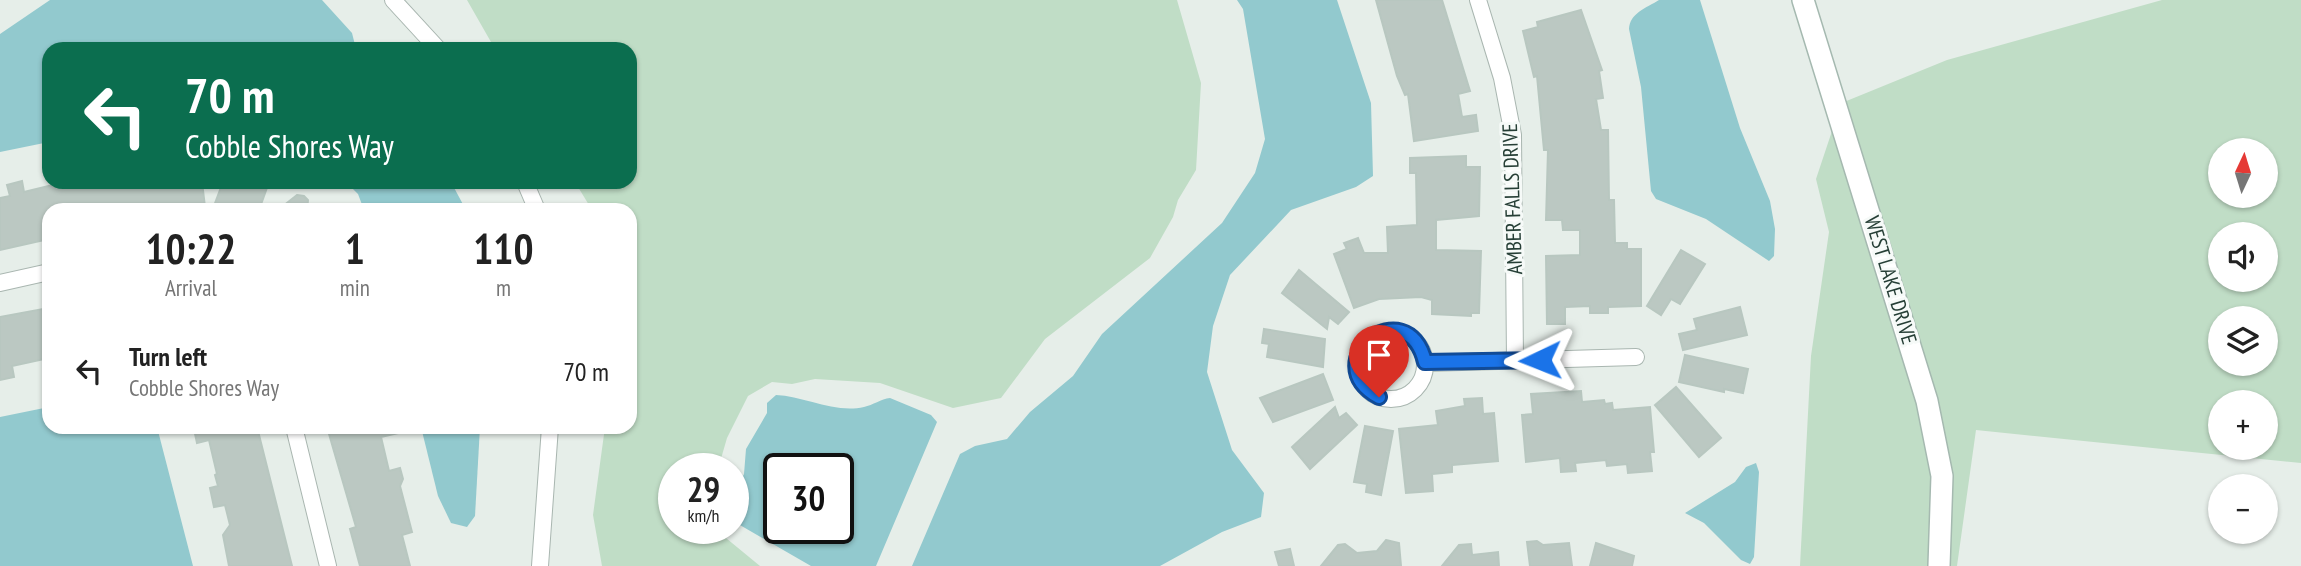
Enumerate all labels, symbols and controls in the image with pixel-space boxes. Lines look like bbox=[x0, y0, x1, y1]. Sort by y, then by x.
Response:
text: 70 m bbox=[185, 63, 274, 127]
icon: left bbox=[70, 70, 161, 161]
street label: AMBER FALLS DRIVE bbox=[1496, 123, 1528, 275]
text: Cobble Shores Way bbox=[185, 125, 394, 167]
north arrow bbox=[2208, 138, 2278, 208]
map controls bbox=[2208, 138, 2278, 544]
street label: WEST LAKE DRIVE bbox=[1859, 213, 1923, 347]
text: 10:22 bbox=[145, 221, 236, 276]
text: 1 bbox=[345, 221, 365, 276]
text: 110 bbox=[473, 221, 534, 276]
button: sound bbox=[2208, 222, 2278, 292]
text: Arrival bbox=[165, 273, 217, 302]
text: min bbox=[340, 273, 370, 302]
text: m bbox=[496, 273, 511, 302]
button: layers bbox=[2208, 306, 2278, 376]
position arrow bbox=[1503, 323, 1577, 397]
pin bbox=[1349, 325, 1409, 397]
icon: arrive bbox=[1360, 336, 1398, 374]
text: Turn left bbox=[129, 340, 207, 373]
icon: left bbox=[70, 352, 108, 390]
text: 70 m bbox=[563, 355, 609, 388]
text: Cobble Shores Way bbox=[129, 373, 279, 402]
button: + bbox=[2208, 390, 2278, 460]
speed limit sign: 30 bbox=[763, 453, 854, 544]
text: 29 bbox=[687, 466, 720, 512]
button: − bbox=[2208, 474, 2278, 544]
text: km/h bbox=[688, 504, 719, 527]

